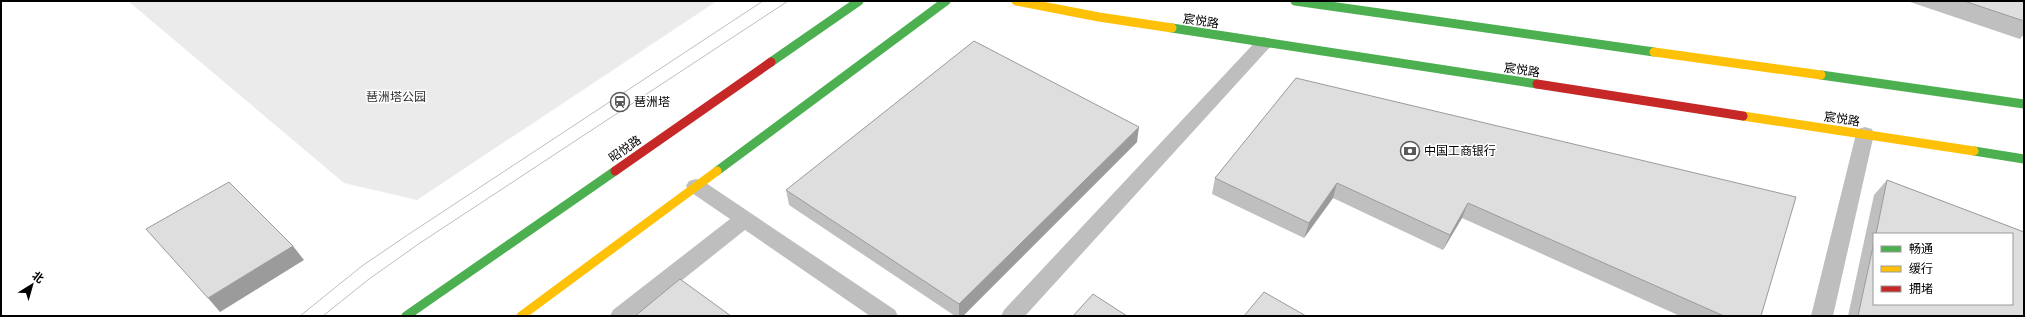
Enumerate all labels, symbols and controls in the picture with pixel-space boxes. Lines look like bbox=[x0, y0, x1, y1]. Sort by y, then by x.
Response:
street label: 宸悦路 bbox=[1182, 11, 1220, 31]
street label: 宸悦路 bbox=[1503, 60, 1541, 80]
park label: 琶洲塔公园 bbox=[366, 90, 426, 104]
station icon: 琶洲塔 bbox=[609, 91, 631, 113]
place label: 琶洲塔 bbox=[634, 95, 670, 109]
street label: 宸悦路 bbox=[1823, 109, 1861, 129]
street label: 昭悦路 bbox=[606, 133, 644, 165]
bank icon: 中国工商银行 bbox=[1399, 140, 1421, 162]
place label: 中国工商银行 bbox=[1424, 144, 1496, 158]
legend bbox=[1873, 233, 2013, 305]
text: 畅通 bbox=[1909, 242, 1933, 256]
text: 缓行 bbox=[1909, 262, 1933, 276]
north arrow bbox=[12, 265, 52, 305]
text: 北 bbox=[30, 269, 46, 285]
text: 拥堵 bbox=[1909, 282, 1933, 296]

